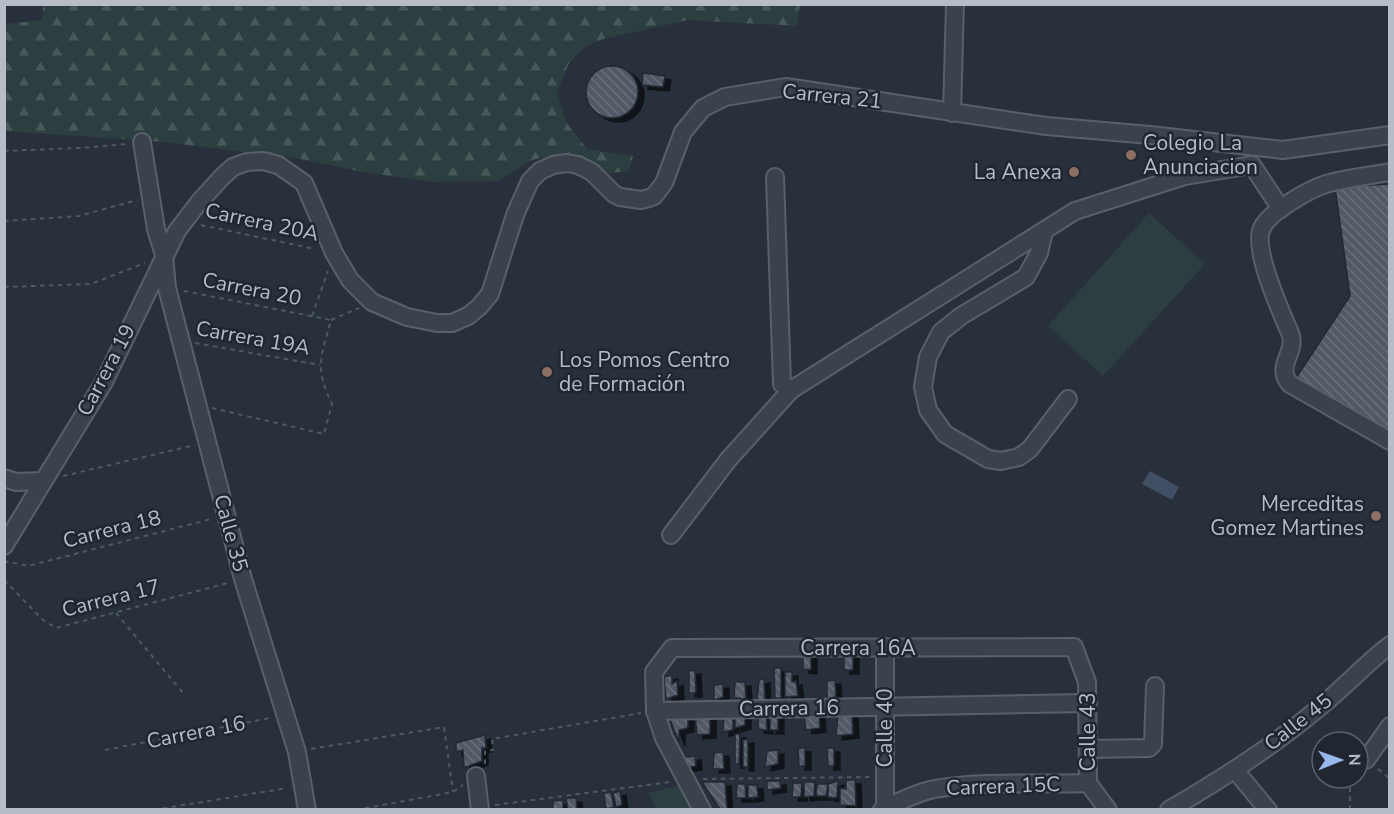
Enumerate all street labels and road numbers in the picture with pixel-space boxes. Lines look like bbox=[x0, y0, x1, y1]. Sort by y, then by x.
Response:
street label: Carrera 21 bbox=[781, 77, 883, 115]
street label: Carrera 20A bbox=[203, 196, 321, 248]
street label: Carrera 20 bbox=[200, 266, 304, 312]
street label: Carrera 19A bbox=[194, 314, 312, 362]
street label: Carrera 19 bbox=[70, 319, 142, 421]
street label: Calle 35 bbox=[207, 491, 255, 575]
street label: Carrera 18 bbox=[60, 503, 164, 555]
street label: Carrera 17 bbox=[59, 572, 163, 624]
street label: Carrera 16A bbox=[800, 634, 916, 662]
street label: Calle 45 bbox=[1258, 687, 1338, 757]
street label: Calle 40 bbox=[871, 688, 899, 768]
street label: Calle 43 bbox=[1074, 692, 1102, 772]
street label: Carrera 16 bbox=[739, 693, 839, 723]
street label: Carrera 16 bbox=[144, 709, 248, 755]
street label: Carrera 15C bbox=[945, 770, 1061, 802]

